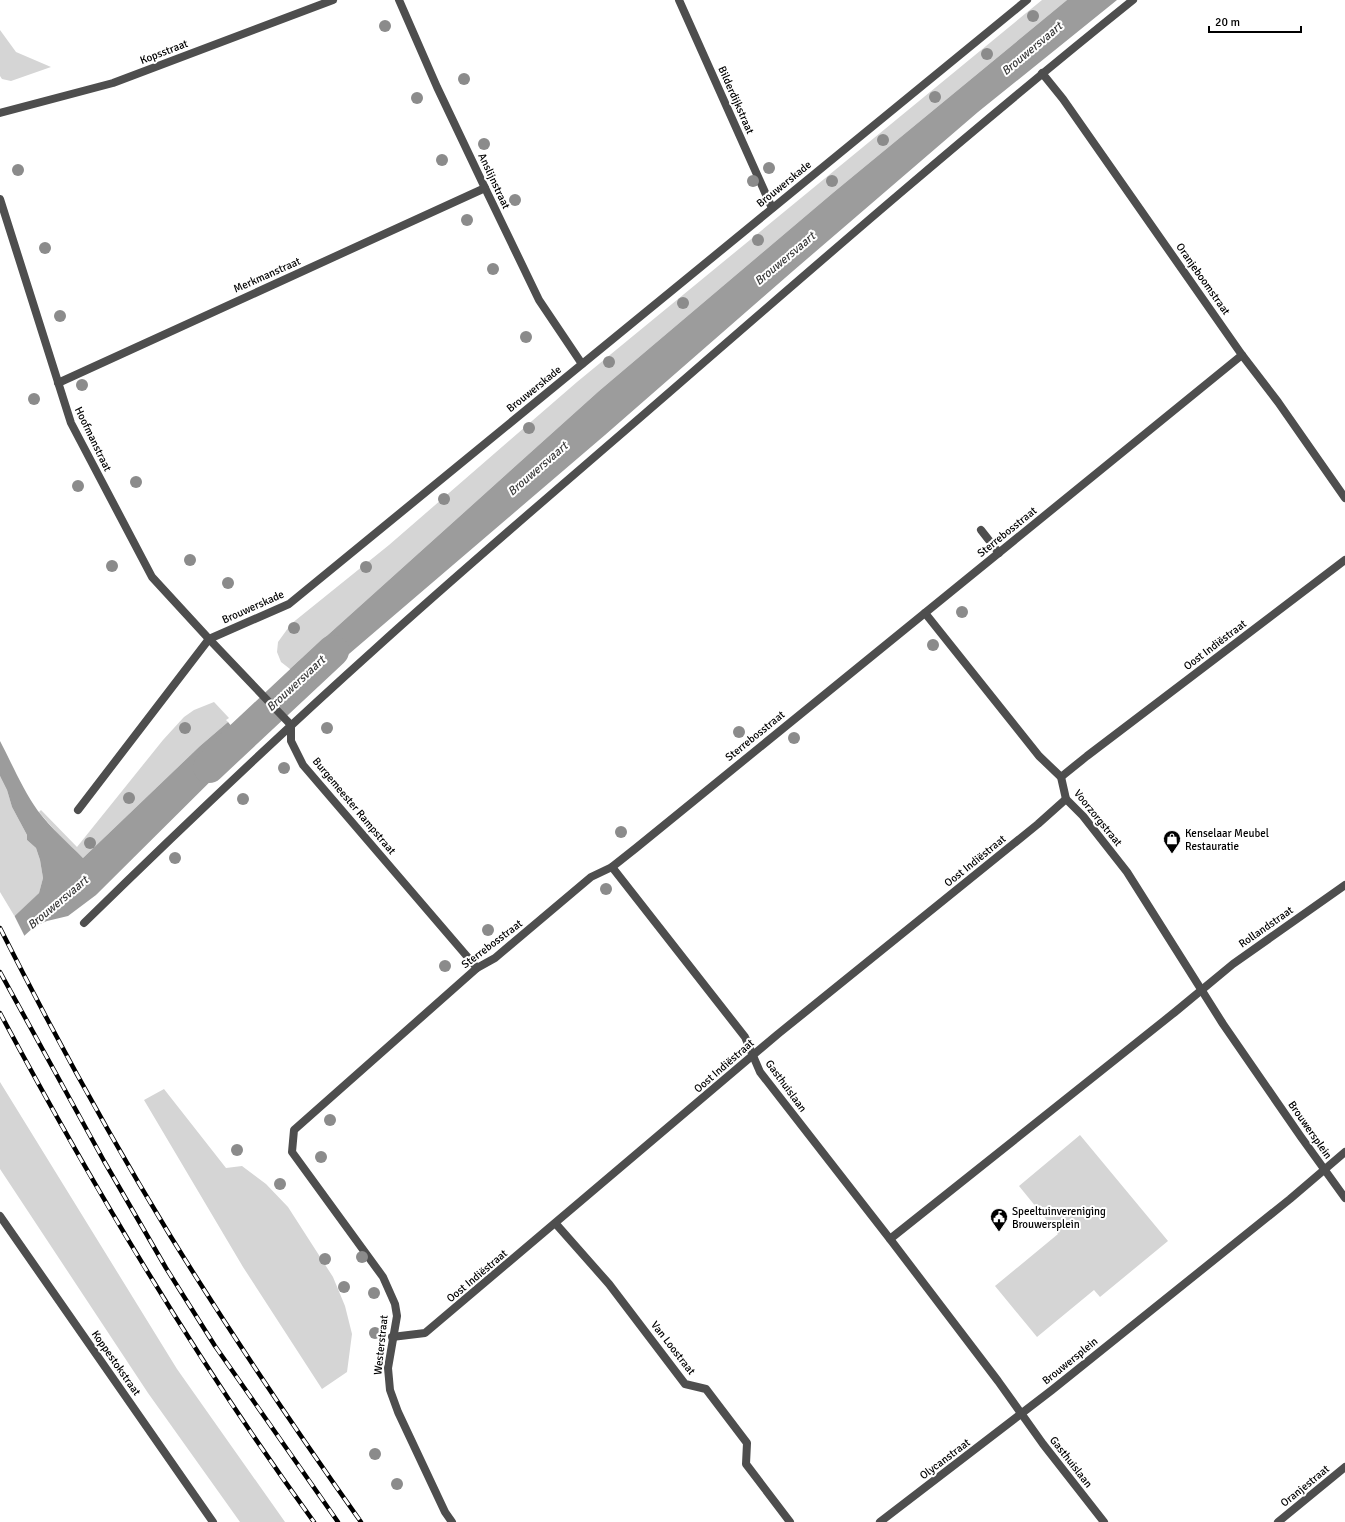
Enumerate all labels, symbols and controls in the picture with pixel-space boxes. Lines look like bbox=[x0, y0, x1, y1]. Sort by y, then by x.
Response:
scale bar bbox=[1209, 8, 1301, 34]
text: 20 m bbox=[1215, 15, 1240, 30]
water label: Brouwersvaart bbox=[999, 18, 1067, 79]
street label: Kopsstraat bbox=[138, 37, 190, 67]
street label: Bilderdijkstraat bbox=[715, 64, 757, 136]
street label: Anslijnstraat bbox=[475, 151, 513, 211]
street label: Brouwerskade bbox=[754, 158, 814, 210]
water label: Brouwersvaart bbox=[752, 228, 820, 289]
street label: Oranjeboomstraat bbox=[1173, 241, 1233, 318]
street label: Merkmanstraat bbox=[232, 254, 303, 296]
street label: Brouwerskade bbox=[504, 363, 564, 415]
street label: Hoofmanstraat bbox=[72, 405, 114, 474]
water label: Brouwersvaart bbox=[505, 438, 572, 499]
street label: Sterrebosstraat bbox=[975, 504, 1039, 560]
street label: Brouwerskade bbox=[220, 588, 286, 626]
street label: Oost Indiëstraat bbox=[1181, 617, 1249, 673]
water label: Brouwersvaart bbox=[264, 652, 330, 715]
street label: Sterrebosstraat bbox=[723, 708, 787, 764]
street label: Burgemeester Rampstraat bbox=[310, 755, 398, 857]
street label: Voorzorgstraat bbox=[1071, 787, 1125, 849]
place label: Kenselaar Meubel Restauratie bbox=[1185, 827, 1269, 853]
shop icon: Kenselaar Meubel Restauratie bbox=[1162, 829, 1182, 854]
street label: Oost Indiëstraat bbox=[942, 832, 1008, 890]
water label: Brouwersvaart bbox=[25, 872, 93, 933]
street label: Rollandstraat bbox=[1236, 903, 1296, 951]
street label: Sterrebosstraat bbox=[459, 917, 525, 971]
street label: Oost Indiëstraat bbox=[691, 1036, 757, 1096]
street label: Gasthuislaan bbox=[763, 1057, 809, 1115]
street label: Brouwersplein bbox=[1285, 1099, 1335, 1161]
place label: Speeltuinvereniging Brouwersplein bbox=[1012, 1205, 1106, 1231]
public building icon: Speeltuinvereniging Brouwersplein bbox=[989, 1207, 1009, 1232]
street label: Oost Indiëstraat bbox=[444, 1247, 510, 1305]
street label: Westerstraat bbox=[371, 1314, 391, 1376]
street label: Van Loostraat bbox=[648, 1319, 698, 1377]
street label: Koppestokstraat bbox=[89, 1328, 143, 1398]
street label: Brouwersplein bbox=[1040, 1335, 1100, 1387]
street label: Gasthuislaan bbox=[1047, 1434, 1095, 1490]
street label: Olycanstraat bbox=[917, 1436, 973, 1482]
street label: Oranjestraat bbox=[1278, 1462, 1332, 1510]

